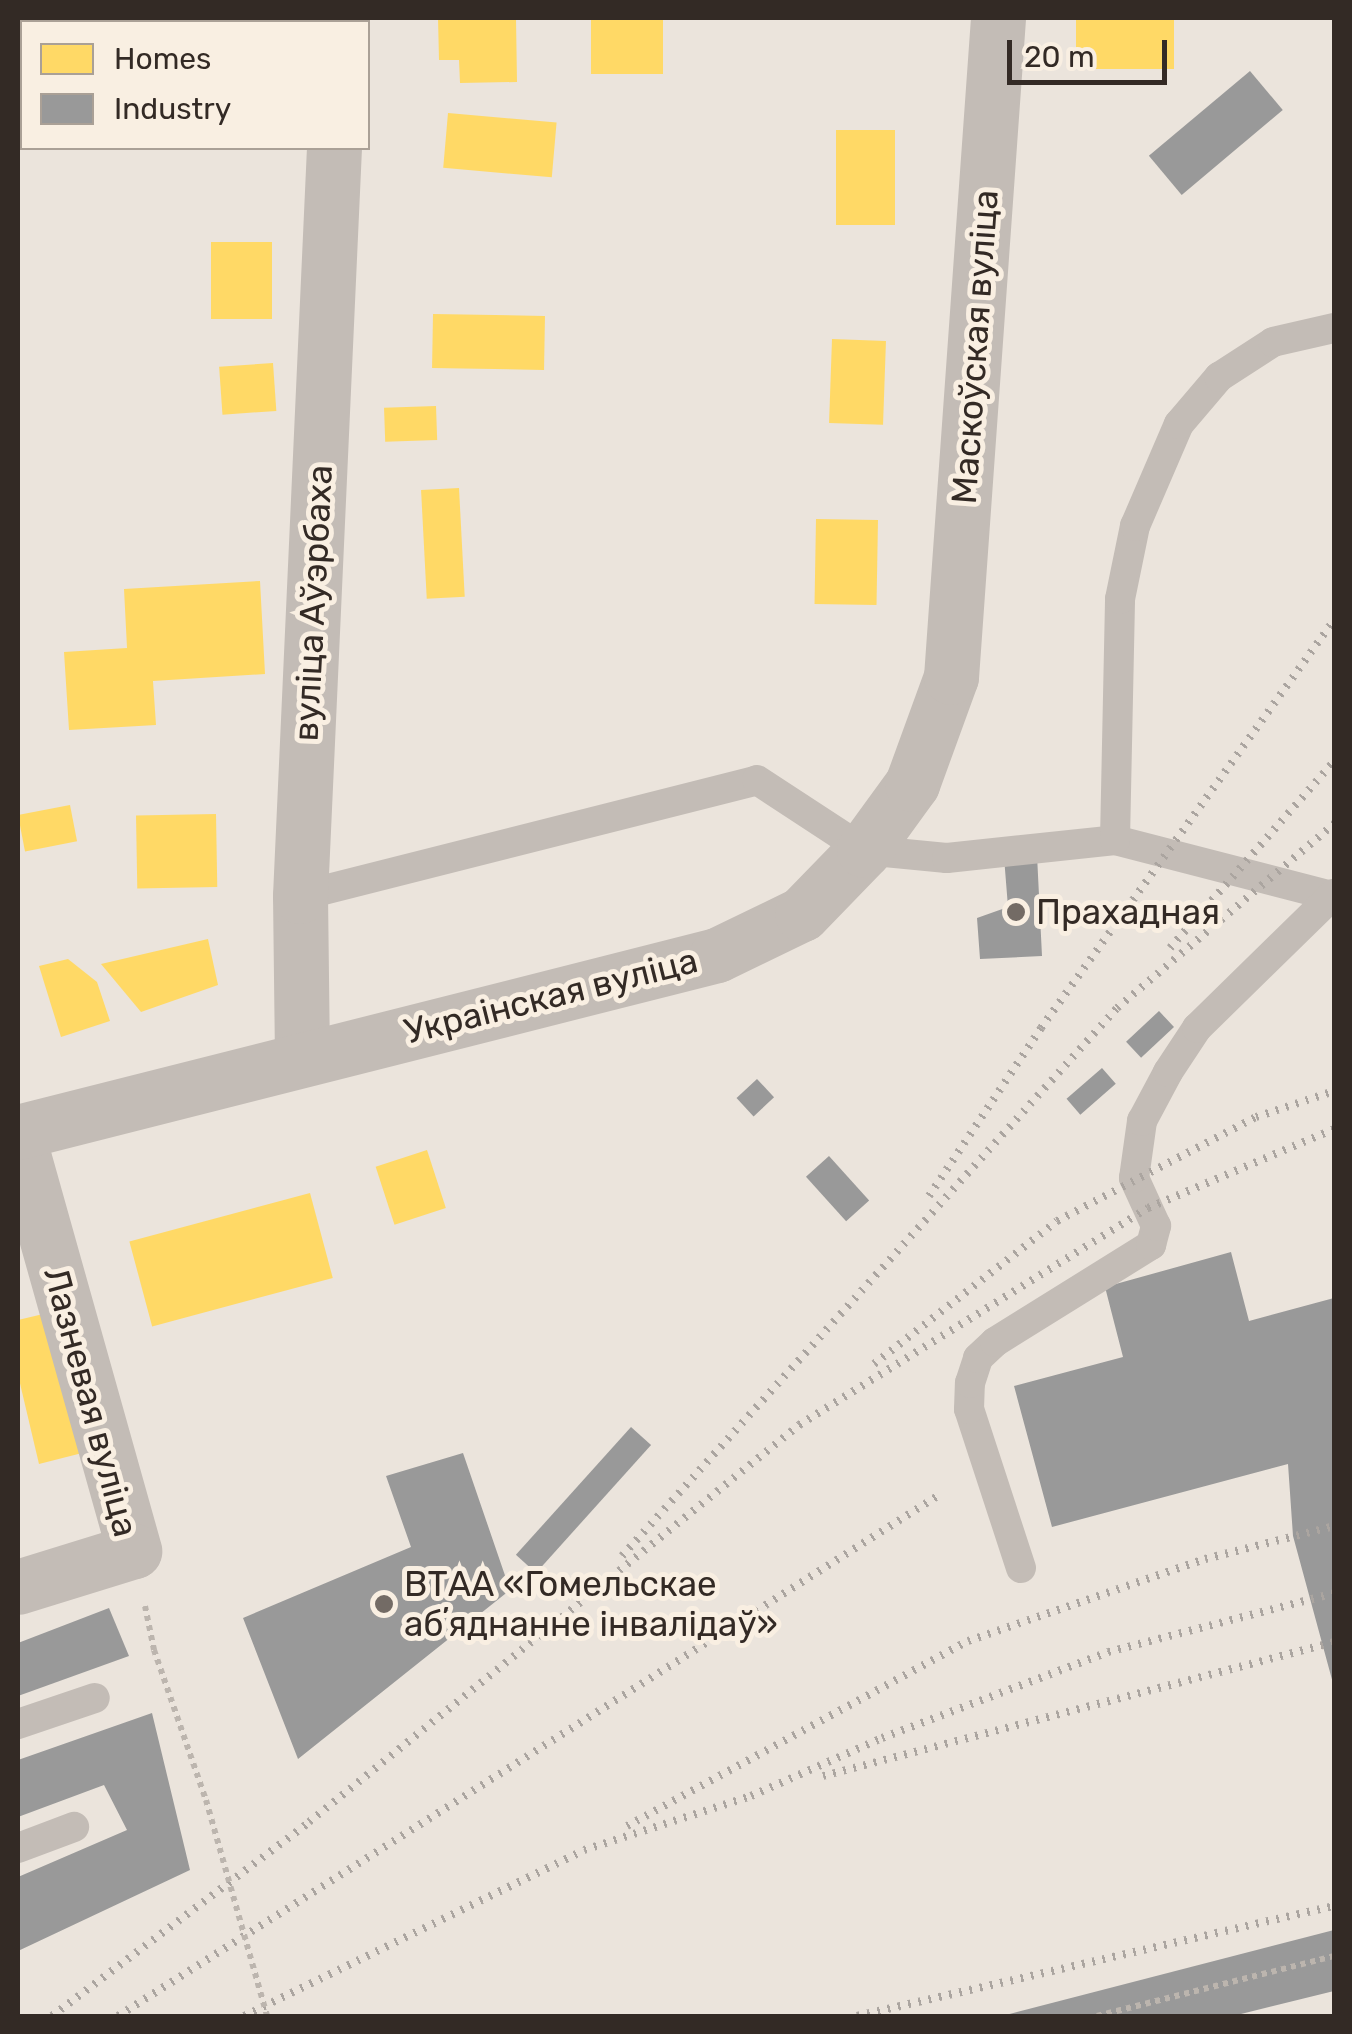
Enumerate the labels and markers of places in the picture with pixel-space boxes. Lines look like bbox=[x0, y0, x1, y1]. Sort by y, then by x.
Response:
place label: Прахадная bbox=[1036, 891, 1220, 933]
marker: Прахадная bbox=[1005, 901, 1027, 923]
place label: ВТАА «Гомельскае абʼяднанне інвалідаў» bbox=[404, 1563, 778, 1645]
marker: ВТАА «Гомельскае абʼяднанне інвалідаў» bbox=[373, 1593, 395, 1615]

